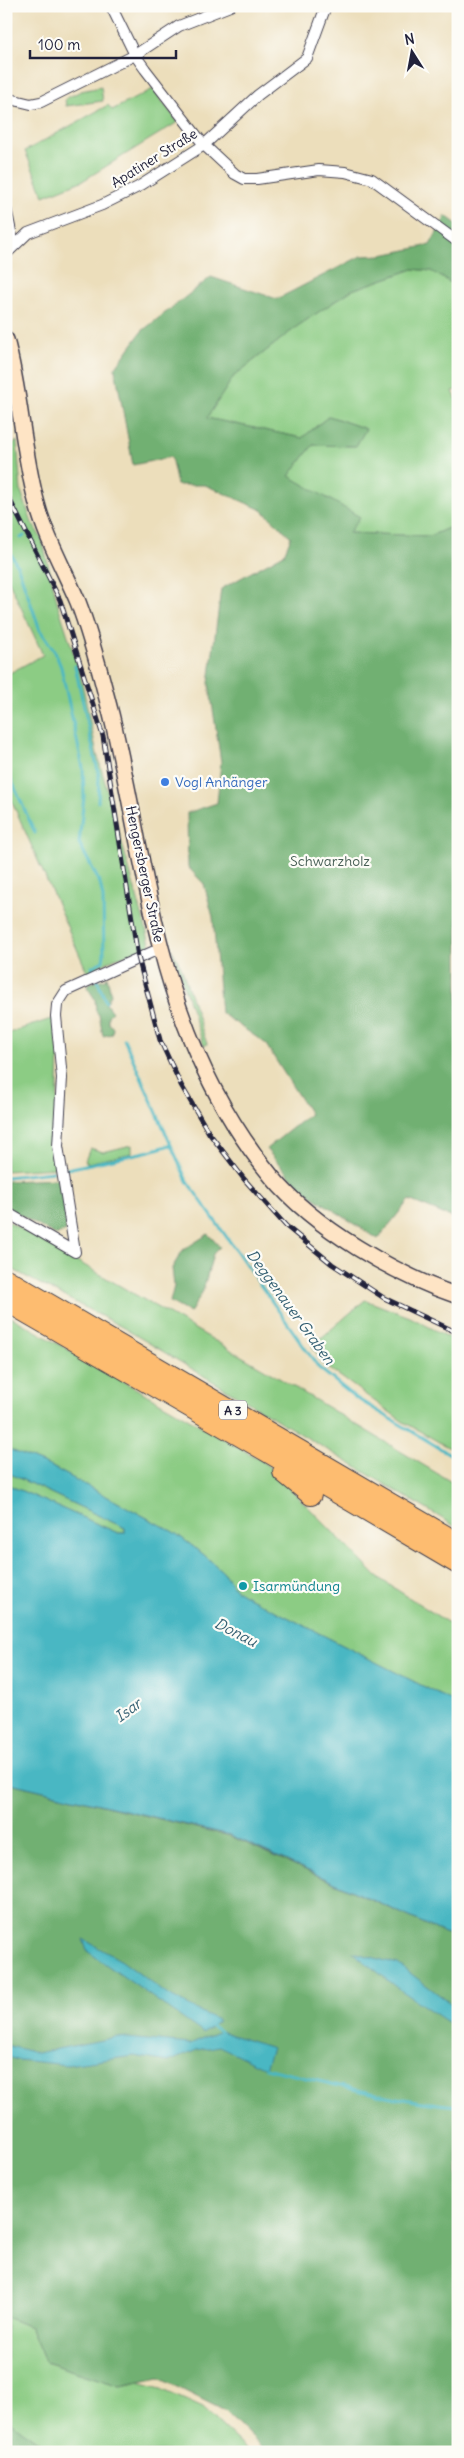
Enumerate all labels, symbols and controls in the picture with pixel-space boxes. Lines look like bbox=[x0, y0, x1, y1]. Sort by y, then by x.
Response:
scale bar bbox=[30, 28, 176, 60]
north arrow bbox=[386, 28, 436, 78]
text: N bbox=[403, 29, 416, 49]
text: 100 m bbox=[38, 35, 80, 54]
street label: Apatiner Straße bbox=[107, 124, 201, 192]
place label: Vogl Anhänger bbox=[175, 773, 268, 791]
marker: Vogl Anhänger bbox=[159, 776, 171, 788]
street label: Hengersberger Straße bbox=[122, 804, 168, 944]
park label: Schwarzholz bbox=[290, 852, 370, 870]
water label: Deggenauer Graben bbox=[243, 1246, 339, 1368]
road number: A 3 bbox=[219, 1400, 247, 1420]
place label: Isarmündung bbox=[253, 1577, 340, 1595]
marker: Isarmündung bbox=[237, 1580, 249, 1592]
water label: Donau bbox=[212, 1613, 261, 1651]
water label: Isar bbox=[111, 1693, 146, 1726]

